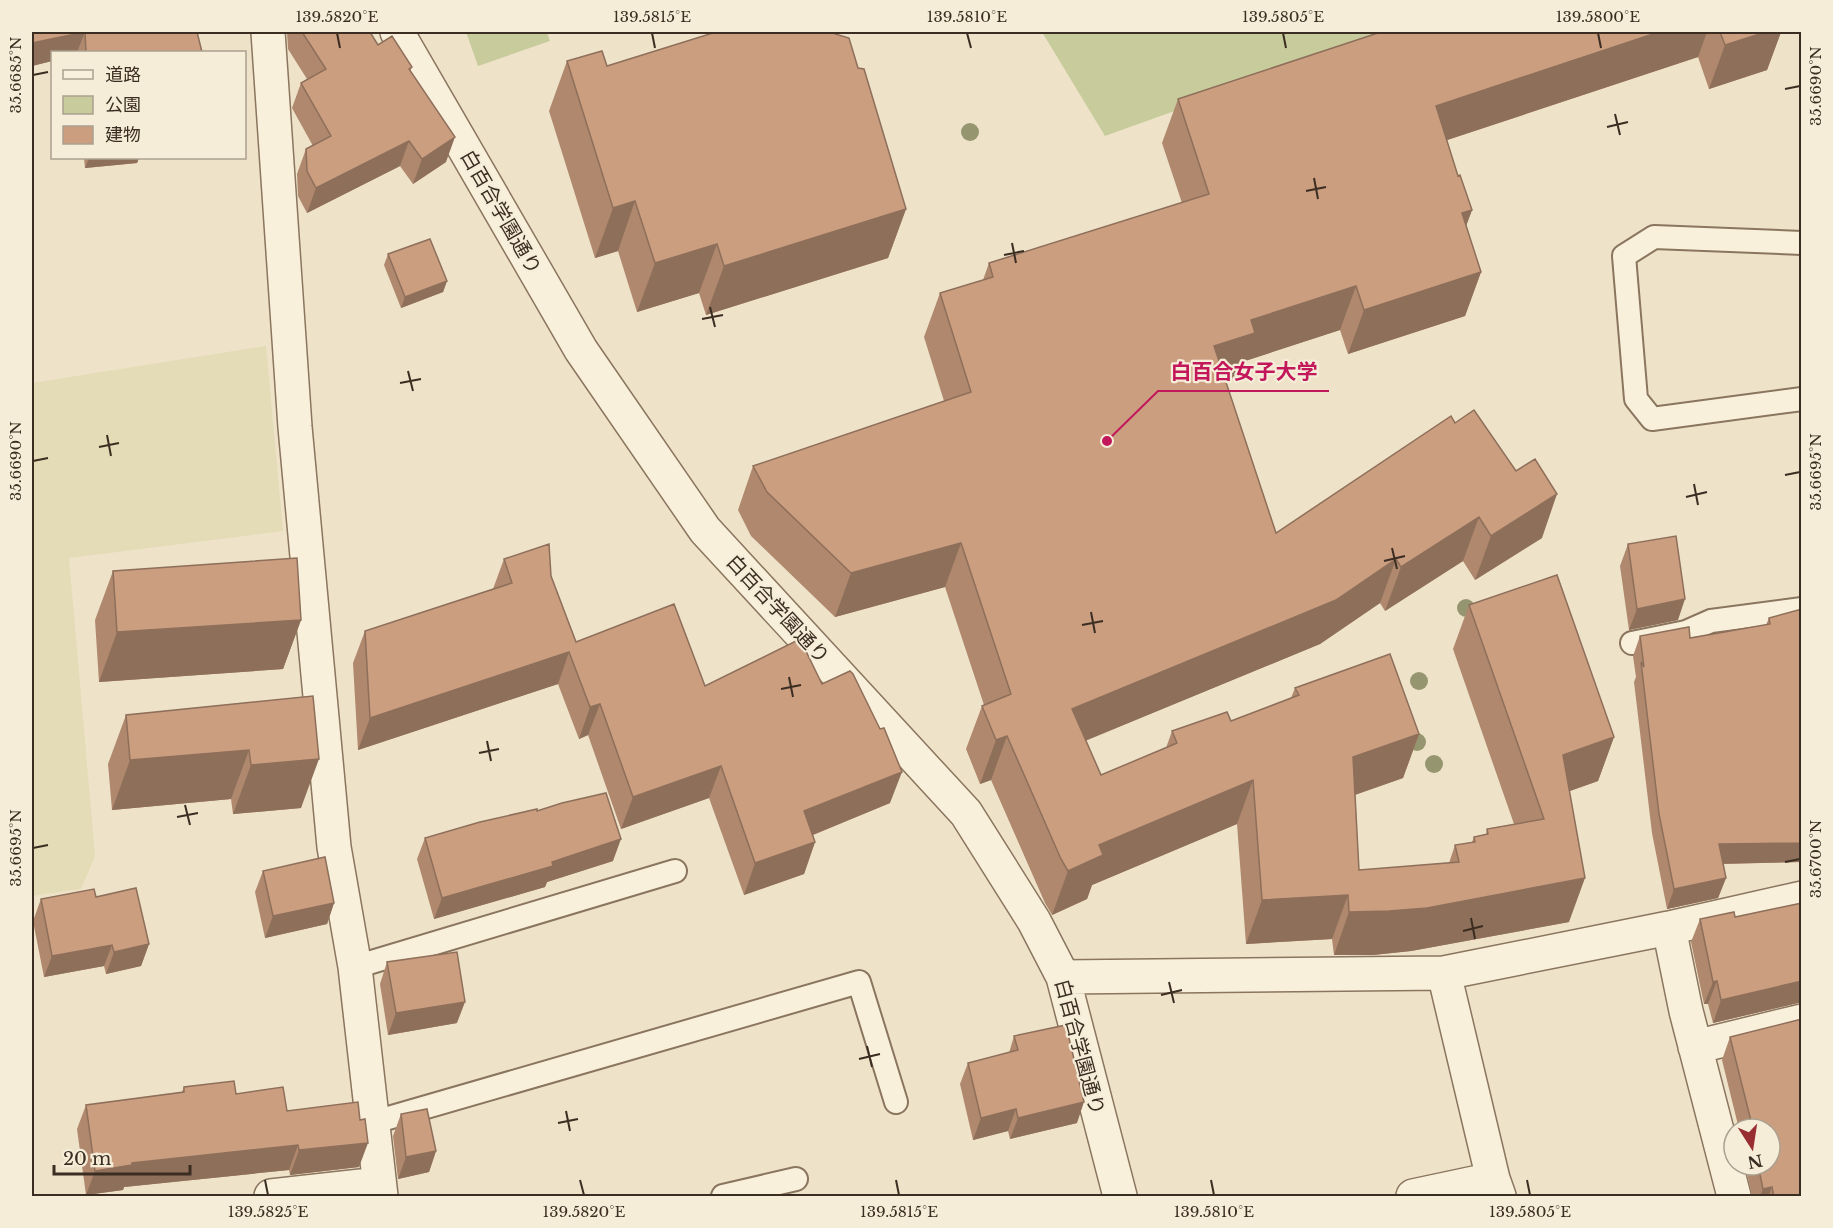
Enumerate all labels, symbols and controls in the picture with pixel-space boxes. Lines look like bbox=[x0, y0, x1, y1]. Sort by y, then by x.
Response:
text: 139.5820°E bbox=[296, 7, 379, 26]
text: 139.5815°E bbox=[613, 7, 691, 26]
text: 139.5810°E bbox=[927, 7, 1007, 26]
text: 139.5805°E bbox=[1242, 7, 1324, 26]
text: 139.5800°E bbox=[1556, 7, 1640, 26]
text: 35.6685°N bbox=[6, 36, 25, 114]
text: 35.6690°N bbox=[1806, 46, 1825, 126]
legend bbox=[51, 51, 246, 159]
text: 道路 bbox=[105, 64, 141, 86]
text: 公園 bbox=[105, 94, 141, 116]
text: 建物 bbox=[105, 124, 141, 146]
street label: 白百合学園通り bbox=[456, 145, 546, 279]
callout: 白百合女子大学 bbox=[1158, 352, 1329, 391]
text: 白百合女子大学 bbox=[1171, 359, 1318, 385]
text: 35.6690°N bbox=[6, 421, 25, 501]
text: 35.6695°N bbox=[1806, 433, 1825, 511]
street label: 白百合学園通り bbox=[721, 550, 835, 668]
text: 35.6695°N bbox=[6, 809, 25, 887]
text: 35.6700°N bbox=[1806, 820, 1825, 898]
street label: 白百合学園通り bbox=[1050, 976, 1110, 1118]
north arrow bbox=[1722, 1117, 1782, 1177]
scale bar bbox=[54, 1138, 190, 1176]
text: 20 m bbox=[63, 1148, 111, 1170]
text: N bbox=[1746, 1150, 1765, 1173]
text: 139.5825°E bbox=[228, 1202, 308, 1221]
text: 139.5820°E bbox=[543, 1202, 626, 1221]
text: 139.5815°E bbox=[860, 1202, 938, 1221]
text: 139.5810°E bbox=[1174, 1202, 1254, 1221]
text: 139.5805°E bbox=[1489, 1202, 1571, 1221]

